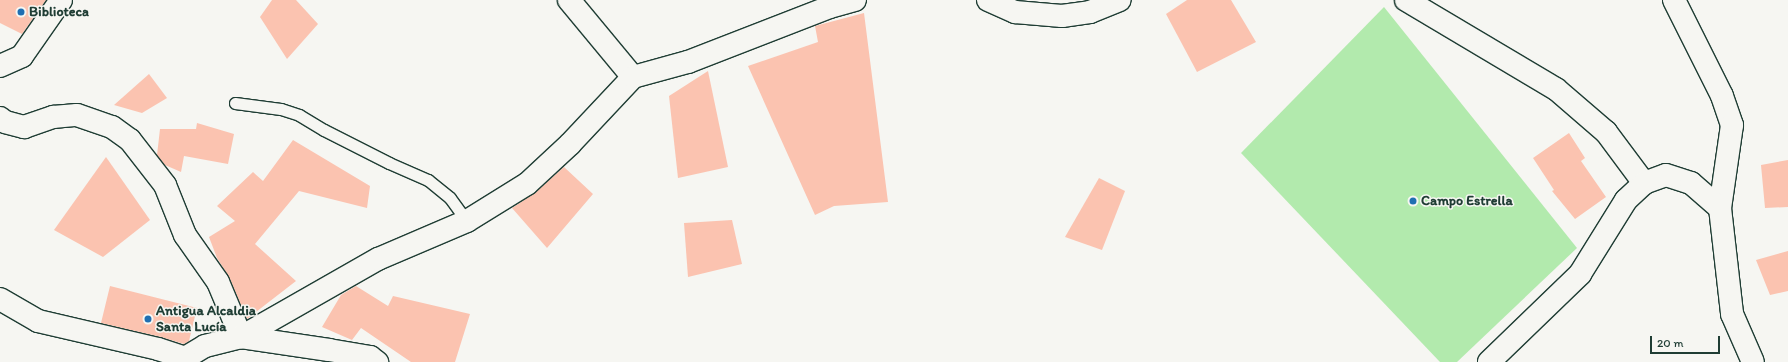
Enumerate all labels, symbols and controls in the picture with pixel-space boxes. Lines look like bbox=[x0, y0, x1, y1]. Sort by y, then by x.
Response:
place label: Biblioteca bbox=[29, 4, 89, 20]
marker: Biblioteca bbox=[16, 7, 26, 17]
place label: Campo Estrella bbox=[1421, 193, 1512, 209]
marker: Campo Estrella bbox=[1408, 196, 1418, 206]
place label: Antigua Alcaldia Santa Lucía bbox=[156, 303, 256, 336]
marker: Antigua Alcaldia Santa Lucía bbox=[143, 314, 153, 324]
scale bar bbox=[1652, 328, 1722, 354]
text: 20 m bbox=[1657, 336, 1684, 350]

